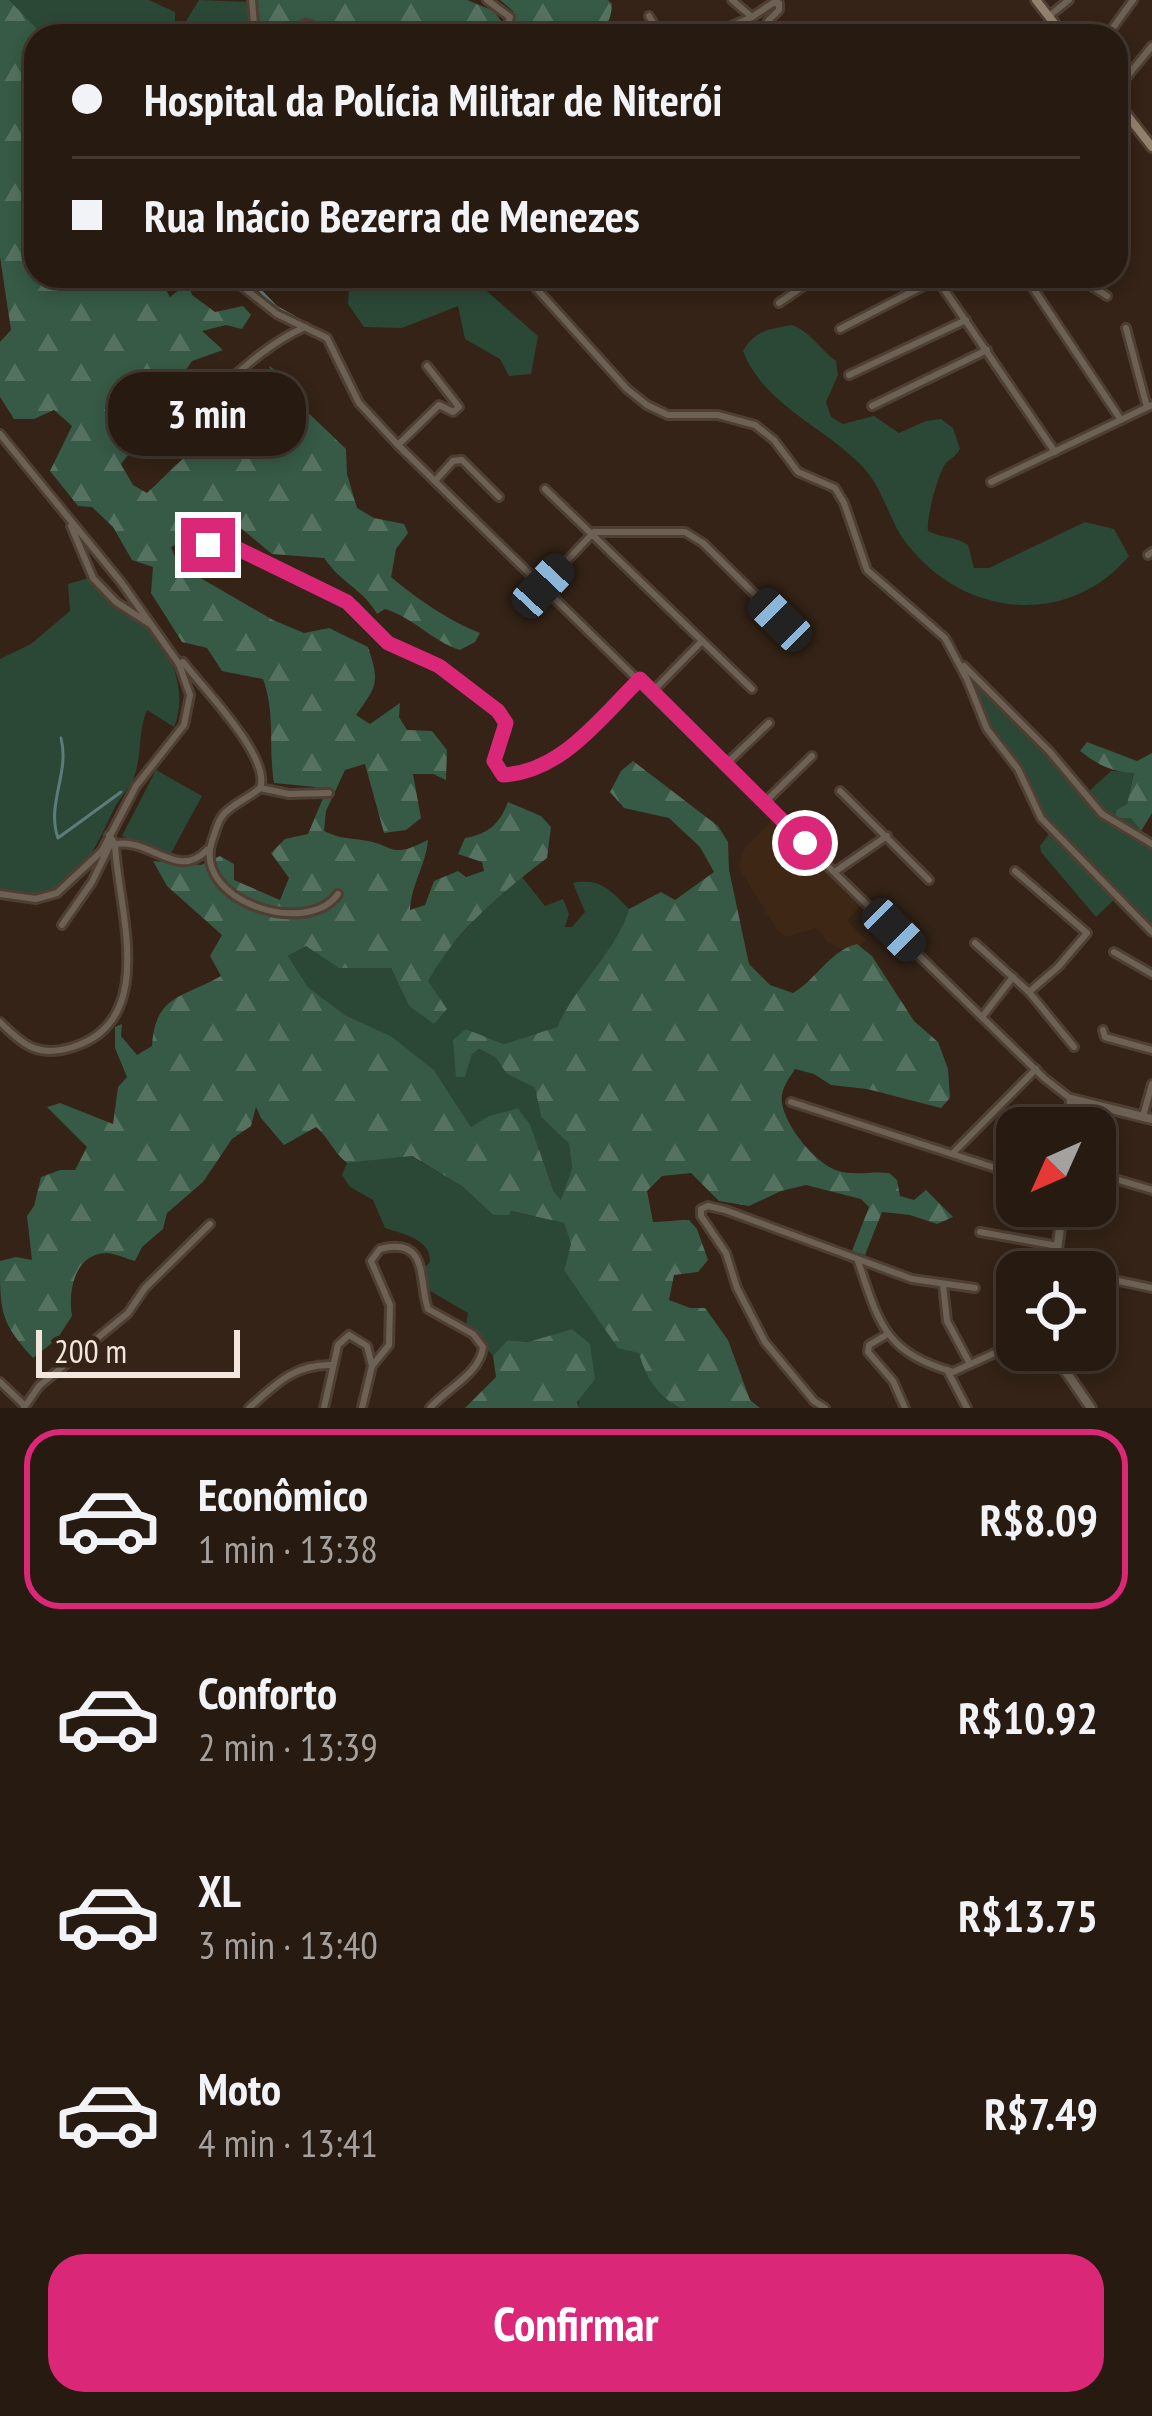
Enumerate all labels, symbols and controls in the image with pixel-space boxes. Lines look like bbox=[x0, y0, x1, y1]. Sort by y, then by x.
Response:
text: Hospital da Polícia Militar de Niterói bbox=[144, 70, 722, 128]
text: Rua Inácio Bezerra de Menezes bbox=[144, 186, 640, 244]
callout: 3 min bbox=[109, 371, 307, 455]
text: 3 min bbox=[168, 388, 246, 439]
route end bbox=[181, 518, 235, 572]
car bbox=[505, 547, 581, 625]
car bbox=[742, 582, 818, 658]
route start bbox=[778, 816, 832, 870]
car bbox=[856, 892, 932, 968]
north arrow bbox=[996, 1107, 1116, 1227]
map controls bbox=[996, 1107, 1116, 1371]
button: locate bbox=[996, 1251, 1116, 1371]
scale bar bbox=[36, 1324, 240, 1377]
text: 200 m bbox=[54, 1329, 127, 1372]
icon: car bbox=[54, 1465, 162, 1573]
text: Econômico bbox=[198, 1465, 368, 1523]
text: R$8.09 bbox=[980, 1490, 1098, 1548]
text: 1 min · 13:38 bbox=[198, 1523, 378, 1574]
icon: car bbox=[54, 1663, 162, 1771]
text: Conforto bbox=[198, 1663, 337, 1721]
text: R$10.92 bbox=[958, 1688, 1098, 1746]
text: 2 min · 13:39 bbox=[198, 1721, 378, 1772]
icon: car bbox=[54, 1861, 162, 1969]
text: XL bbox=[198, 1861, 241, 1919]
text: R$13.75 bbox=[958, 1886, 1098, 1944]
text: 3 min · 13:40 bbox=[198, 1919, 378, 1970]
icon: car bbox=[54, 2059, 162, 2167]
text: Moto bbox=[198, 2059, 281, 2117]
text: R$7.49 bbox=[984, 2084, 1098, 2142]
text: 4 min · 13:41 bbox=[198, 2117, 378, 2168]
button: Confirmar bbox=[48, 2254, 1104, 2392]

